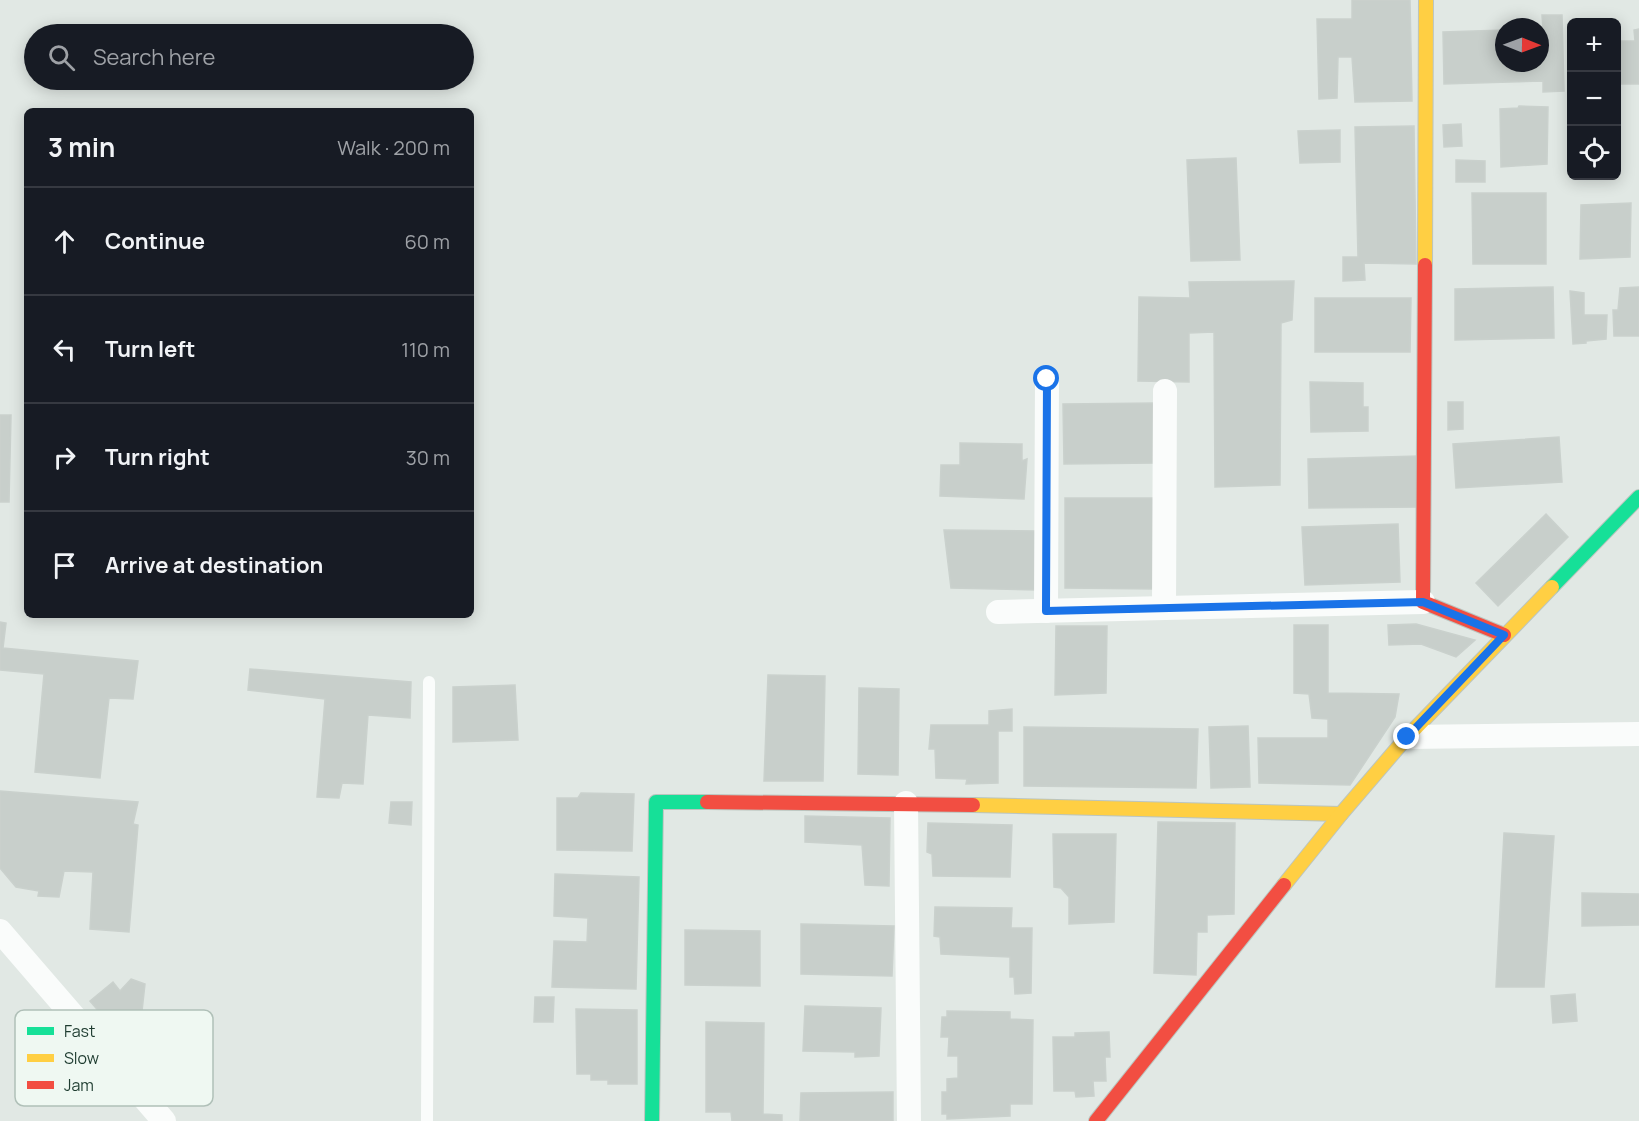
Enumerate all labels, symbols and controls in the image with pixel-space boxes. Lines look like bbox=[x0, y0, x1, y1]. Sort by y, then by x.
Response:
north arrow bbox=[1495, 18, 1549, 72]
map controls bbox=[1567, 18, 1621, 180]
button: + bbox=[1567, 18, 1621, 72]
search box bbox=[24, 24, 474, 90]
icon: search bbox=[45, 41, 78, 74]
text: Search here bbox=[93, 42, 215, 72]
button: − bbox=[1567, 72, 1621, 126]
button: locate bbox=[1567, 126, 1621, 180]
text: 3 min bbox=[48, 129, 115, 165]
text: Walk · 200 m bbox=[337, 134, 450, 161]
icon: ahead bbox=[48, 225, 81, 258]
text: Continue bbox=[105, 226, 205, 256]
text: 60 m bbox=[404, 228, 450, 255]
icon: left bbox=[48, 333, 81, 366]
text: Turn left bbox=[105, 334, 195, 364]
text: 110 m bbox=[401, 336, 450, 363]
route start bbox=[1033, 365, 1059, 391]
icon: right bbox=[48, 441, 81, 474]
text: Turn right bbox=[105, 442, 210, 472]
text: 30 m bbox=[406, 444, 450, 471]
icon: arrive bbox=[48, 549, 81, 582]
text: Arrive at destination bbox=[105, 550, 323, 580]
route end bbox=[1393, 723, 1419, 749]
legend bbox=[15, 1010, 213, 1106]
text: Fast bbox=[64, 1020, 95, 1042]
text: Slow bbox=[64, 1047, 99, 1069]
text: Jam bbox=[64, 1074, 94, 1096]

